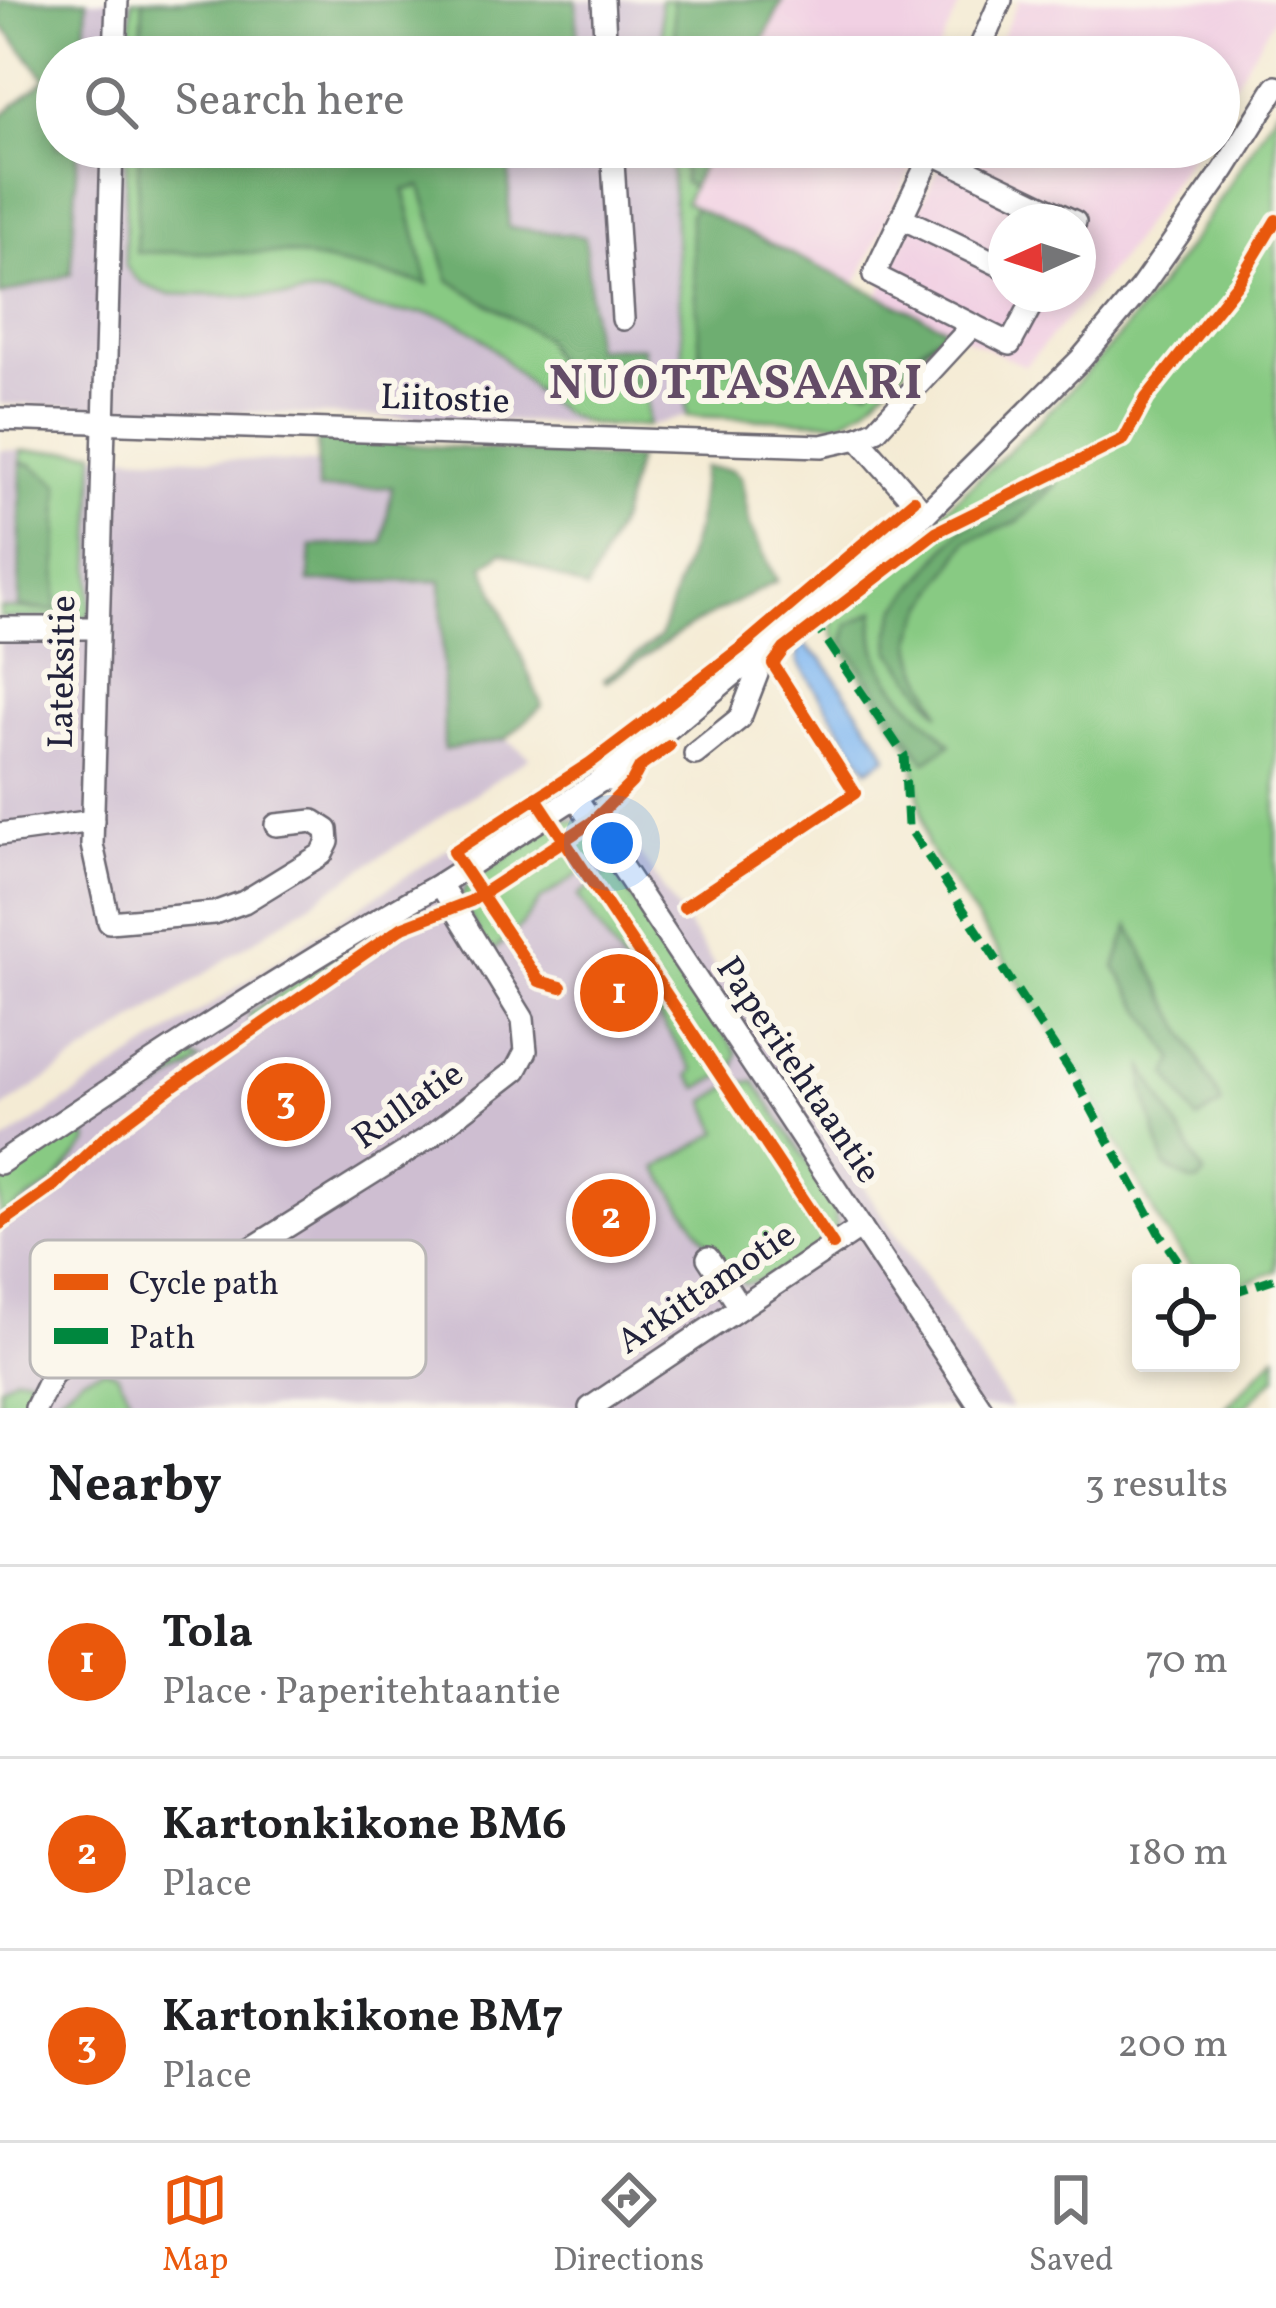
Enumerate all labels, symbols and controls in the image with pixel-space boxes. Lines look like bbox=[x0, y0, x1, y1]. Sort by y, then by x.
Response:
search box bbox=[36, 36, 1240, 168]
icon: search bbox=[78, 69, 144, 135]
text: Search here bbox=[174, 71, 405, 134]
north arrow bbox=[988, 204, 1096, 312]
district label: NUOTTASAARI bbox=[549, 352, 925, 419]
street label: Liitostie bbox=[380, 374, 510, 428]
street label: Lateksitie bbox=[38, 595, 90, 749]
your location bbox=[582, 813, 642, 873]
pin: 1 bbox=[580, 948, 658, 1038]
street label: Paperitehtaantie bbox=[703, 948, 891, 1194]
street label: Rullatie bbox=[344, 1051, 474, 1163]
pin: 3 bbox=[247, 1057, 325, 1147]
pin: 2 bbox=[572, 1173, 650, 1263]
street label: Arkittamotie bbox=[608, 1212, 806, 1368]
legend bbox=[30, 1240, 426, 1378]
text: Cycle path bbox=[129, 1263, 279, 1309]
map controls bbox=[1132, 1264, 1240, 1372]
button: locate bbox=[1132, 1264, 1240, 1372]
text: Path bbox=[129, 1317, 195, 1363]
text: Nearby bbox=[48, 1451, 222, 1522]
text: 3 results bbox=[1085, 1459, 1228, 1513]
text: Tola bbox=[162, 1603, 253, 1666]
text: 1 bbox=[79, 1635, 95, 1689]
text: 70 m bbox=[1145, 1635, 1228, 1689]
text: Place · Paperitehtaantie bbox=[162, 1666, 561, 1720]
text: Kartonkikone BM6 bbox=[162, 1795, 567, 1858]
text: 2 bbox=[77, 1827, 97, 1881]
text: 180 m bbox=[1127, 1827, 1228, 1881]
text: Place bbox=[162, 1858, 252, 1912]
text: Kartonkikone BM7 bbox=[162, 1987, 564, 2050]
text: 3 bbox=[77, 2019, 97, 2073]
text: 200 m bbox=[1117, 2019, 1228, 2073]
text: Place bbox=[162, 2050, 252, 2104]
tab: Map bbox=[162, 2167, 228, 2285]
tab: Directions bbox=[553, 2167, 704, 2285]
tab: Saved bbox=[1029, 2167, 1114, 2285]

